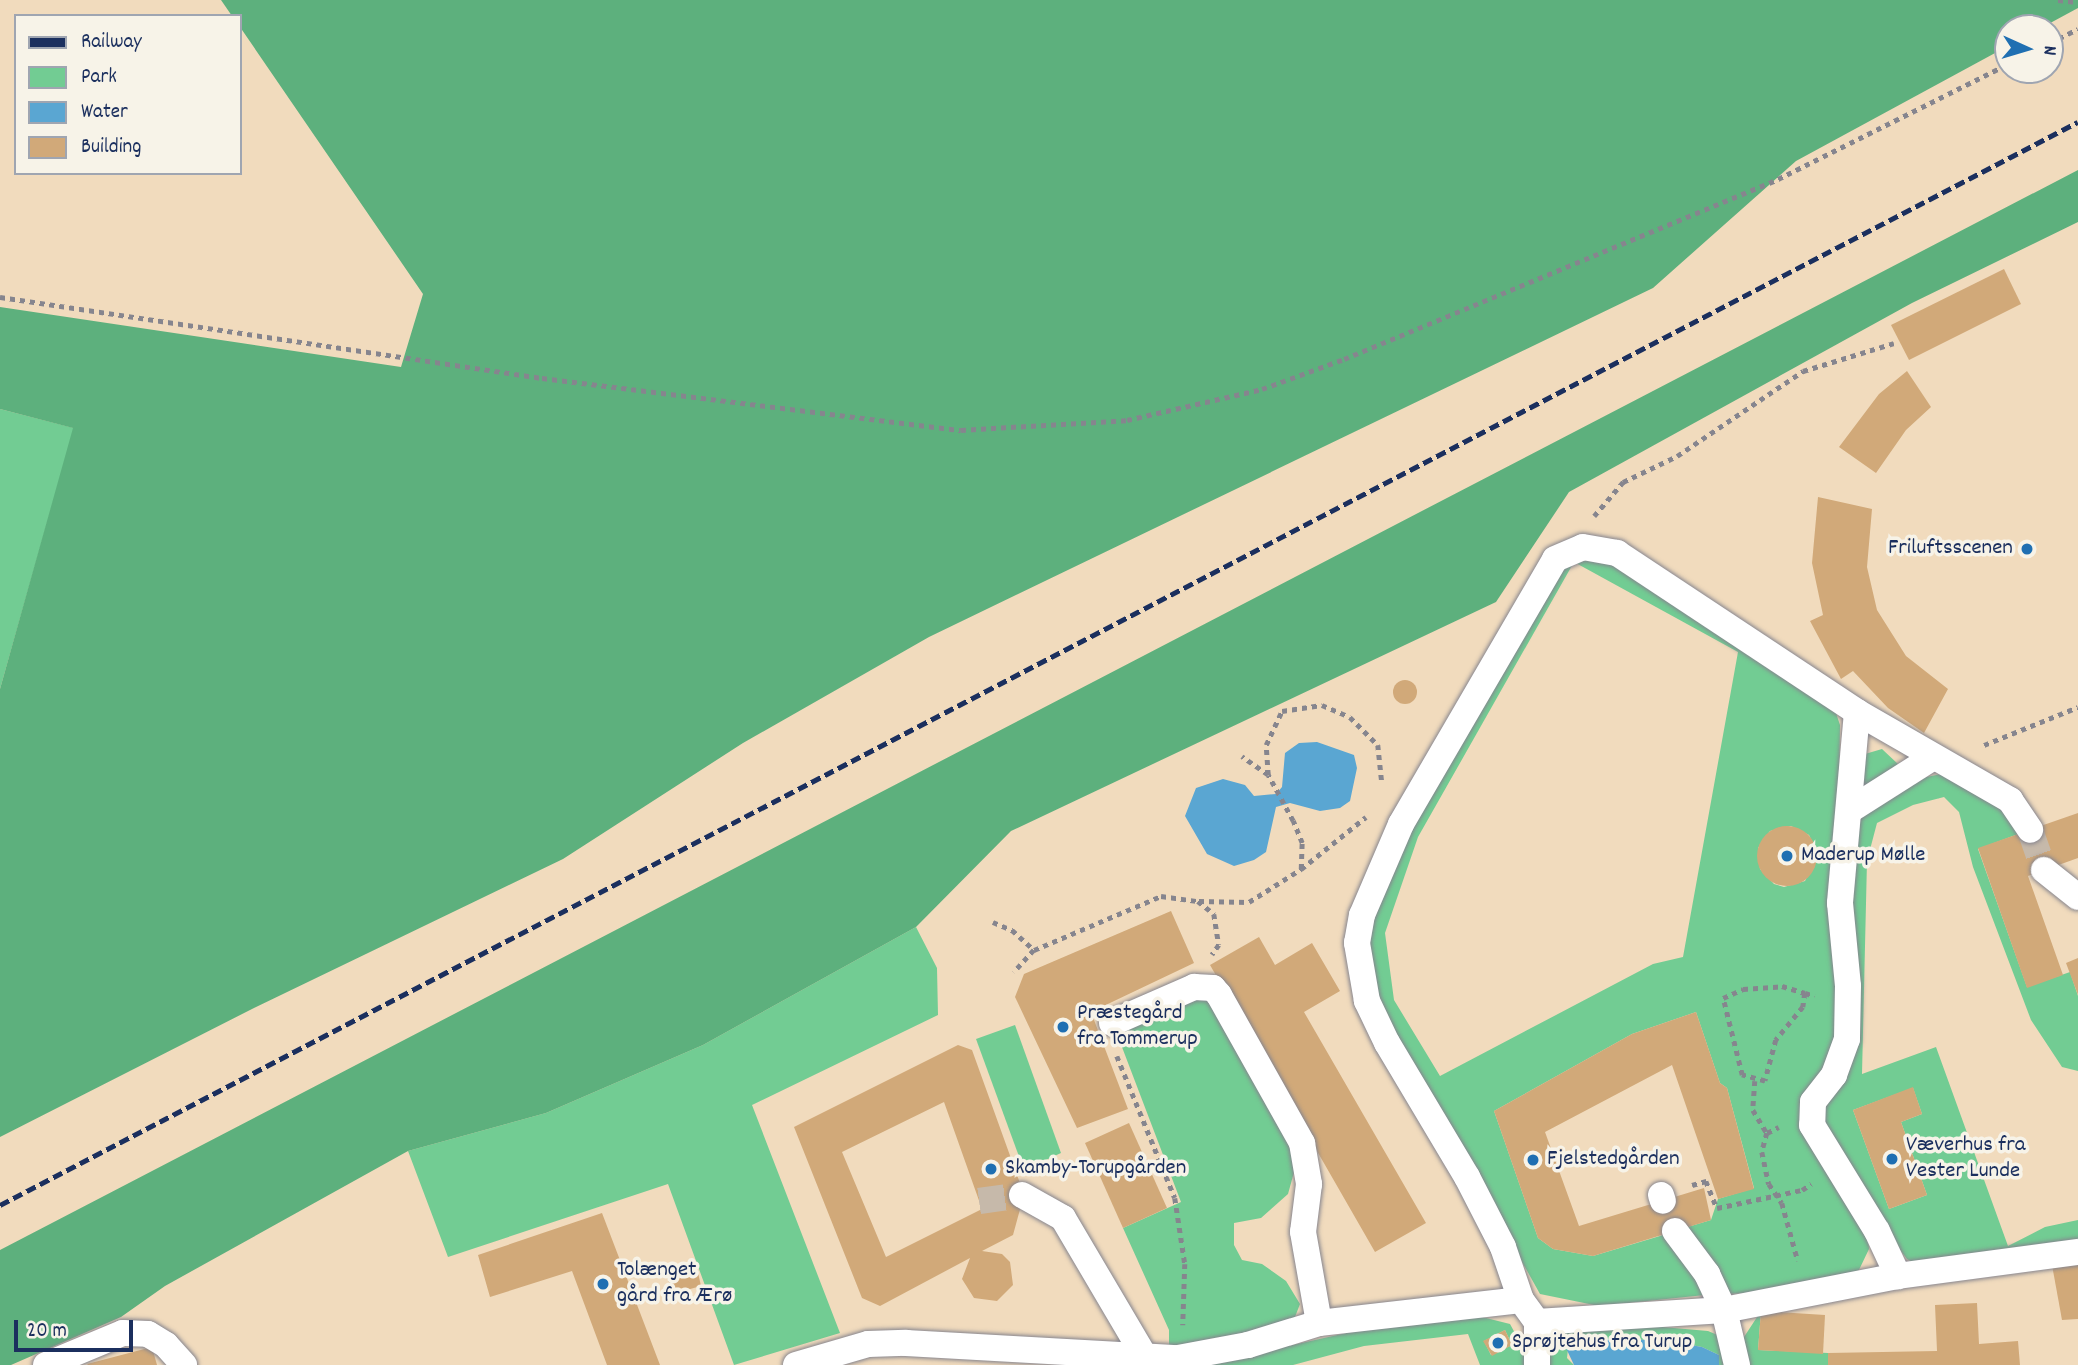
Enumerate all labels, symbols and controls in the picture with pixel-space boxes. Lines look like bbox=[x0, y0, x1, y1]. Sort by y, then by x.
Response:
legend bbox=[14, 14, 242, 175]
north arrow bbox=[1994, 14, 2064, 84]
text: Railway bbox=[81, 28, 142, 58]
text: N bbox=[2035, 45, 2062, 56]
text: Park bbox=[81, 63, 117, 93]
text: Water bbox=[81, 98, 128, 128]
text: Building bbox=[81, 133, 141, 163]
place label: Friluftsscenen bbox=[1888, 535, 2013, 563]
marker: Friluftsscenen bbox=[2019, 541, 2035, 557]
place label: Maderup Mølle bbox=[1801, 842, 1925, 870]
marker: Maderup Mølle bbox=[1779, 848, 1795, 864]
place label: Præstegård fra Tommerup bbox=[1077, 1000, 1198, 1054]
marker: Præstegård fra Tommerup bbox=[1055, 1019, 1071, 1035]
place label: Væverhus fra Vester Lunde bbox=[1906, 1132, 2026, 1186]
place label: Fjelstedgården bbox=[1547, 1146, 1680, 1174]
marker: Væverhus fra Vester Lunde bbox=[1884, 1151, 1900, 1167]
marker: Fjelstedgården bbox=[1525, 1152, 1541, 1168]
place label: Skamby-Torupgården bbox=[1005, 1155, 1186, 1183]
marker: Skamby-Torupgården bbox=[983, 1161, 999, 1177]
place label: Tolænget gård fra Ærø bbox=[617, 1257, 732, 1311]
marker: Tolænget gård fra Ærø bbox=[595, 1276, 611, 1292]
scale bar bbox=[18, 1306, 136, 1350]
text: 20 m bbox=[27, 1317, 67, 1347]
place label: Sprøjtehus fra Turup bbox=[1512, 1329, 1692, 1357]
marker: Sprøjtehus fra Turup bbox=[1490, 1335, 1506, 1351]

